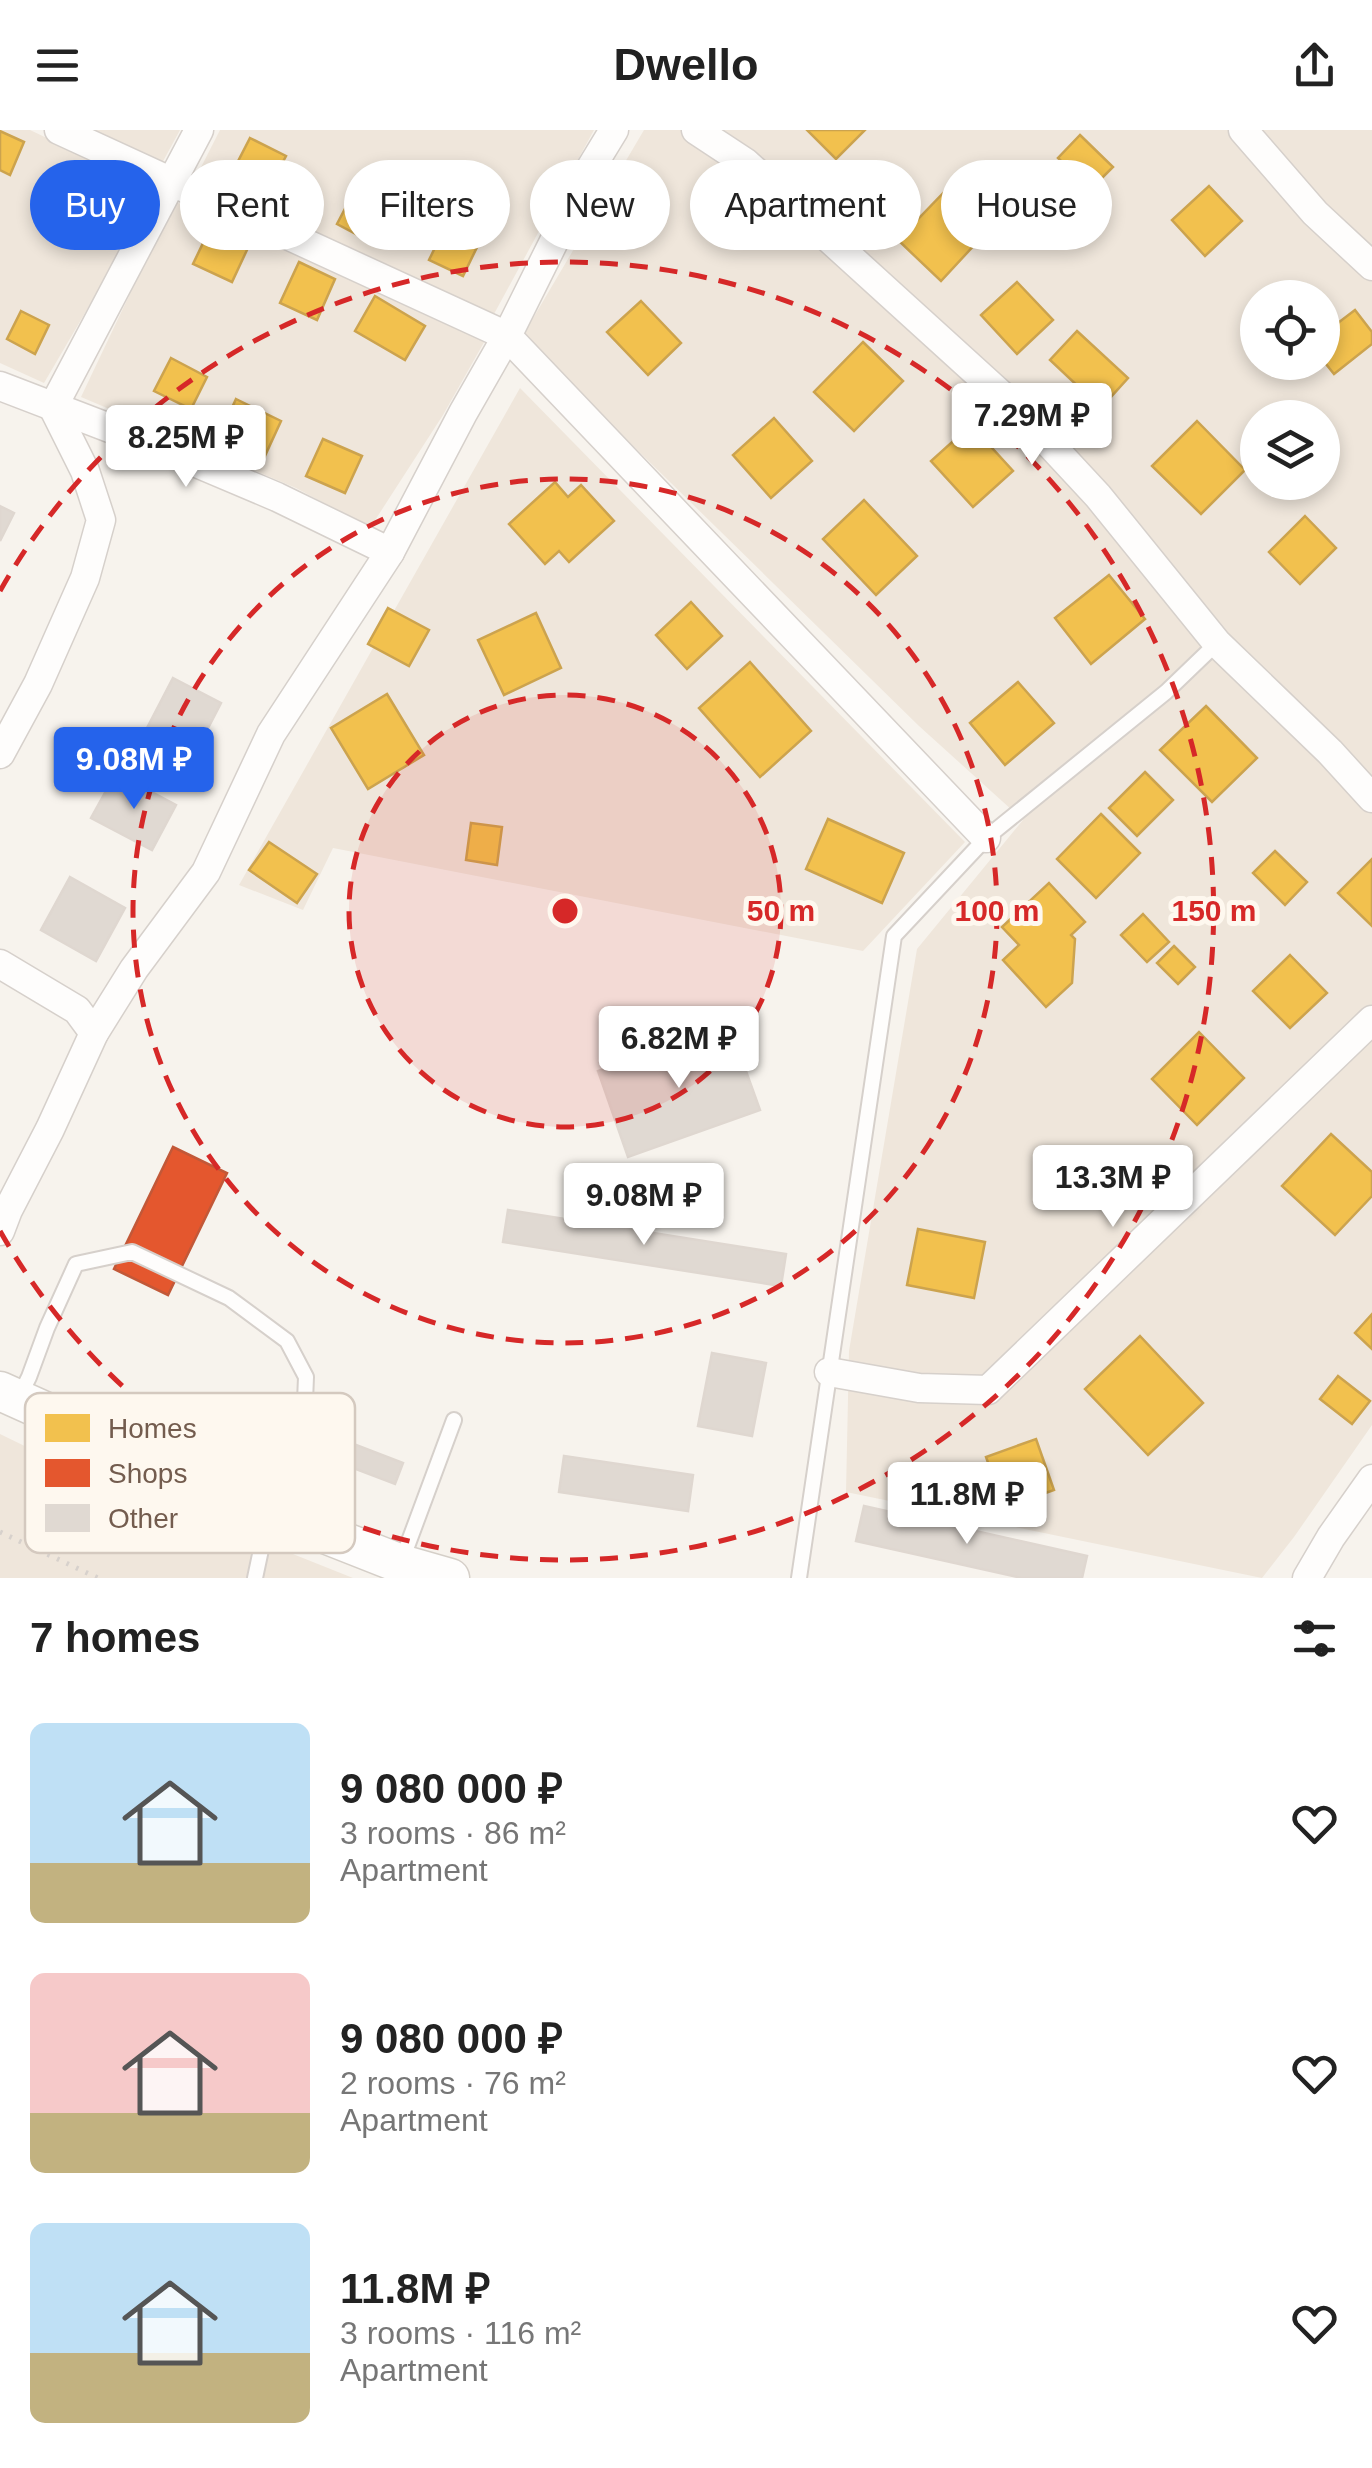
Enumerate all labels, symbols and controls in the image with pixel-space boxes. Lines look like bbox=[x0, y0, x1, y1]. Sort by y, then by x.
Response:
icon: menu bbox=[30, 38, 85, 93]
icon: share bbox=[1287, 38, 1342, 93]
text: Dwello bbox=[613, 39, 759, 90]
chip: Buy bbox=[30, 160, 160, 250]
chip: Rent bbox=[180, 160, 324, 250]
chip: Filters bbox=[344, 160, 510, 250]
chip: New bbox=[530, 160, 670, 250]
chip: Apartment bbox=[690, 160, 921, 250]
chip: House bbox=[941, 160, 1112, 250]
map controls bbox=[1240, 280, 1340, 500]
button: locate bbox=[1240, 280, 1340, 380]
pin: 7.29M ₽ bbox=[940, 383, 1124, 468]
text: 7.29M ₽ bbox=[974, 397, 1090, 433]
button: layers bbox=[1240, 400, 1340, 500]
pin: 8.25M ₽ bbox=[94, 405, 278, 490]
text: 8.25M ₽ bbox=[128, 419, 244, 455]
pin: 9.08M ₽ bbox=[42, 727, 226, 812]
text: 9.08M ₽ bbox=[76, 741, 192, 777]
centre of rings bbox=[547, 893, 583, 929]
text: 50 m bbox=[747, 894, 815, 927]
text: 100 m bbox=[954, 894, 1040, 927]
text: 150 m bbox=[1171, 894, 1257, 927]
pin: 6.82M ₽ bbox=[587, 1006, 771, 1091]
text: 6.82M ₽ bbox=[621, 1020, 737, 1056]
pin: 13.3M ₽ bbox=[1021, 1145, 1205, 1230]
text: 13.3M ₽ bbox=[1055, 1159, 1171, 1195]
pin: 9.08M ₽ bbox=[552, 1163, 736, 1248]
text: 9.08M ₽ bbox=[586, 1177, 702, 1213]
legend bbox=[25, 1393, 355, 1553]
text: Homes bbox=[108, 1413, 197, 1444]
text: Shops bbox=[108, 1458, 187, 1489]
pin: 11.8M ₽ bbox=[875, 1462, 1059, 1547]
text: 11.8M ₽ bbox=[910, 1476, 1024, 1512]
text: Other bbox=[108, 1503, 178, 1534]
icon: filters bbox=[1287, 1611, 1342, 1666]
text: 7 homes bbox=[30, 1614, 200, 1661]
icon: home bbox=[110, 1763, 230, 1883]
text: 9 080 000 ₽ bbox=[340, 1765, 563, 1812]
icon: heart bbox=[1287, 1796, 1342, 1851]
text: 3 rooms · 86 m² bbox=[340, 1815, 566, 1851]
text: Apartment bbox=[340, 1852, 488, 1888]
icon: home bbox=[110, 2013, 230, 2133]
text: 9 080 000 ₽ bbox=[340, 2015, 563, 2062]
icon: heart bbox=[1287, 2046, 1342, 2101]
text: 2 rooms · 76 m² bbox=[340, 2065, 566, 2101]
text: Apartment bbox=[340, 2102, 488, 2138]
icon: home bbox=[110, 2263, 230, 2383]
text: 11.8M ₽ bbox=[340, 2265, 491, 2312]
icon: heart bbox=[1287, 2296, 1342, 2351]
text: 3 rooms · 116 m² bbox=[340, 2315, 581, 2351]
text: Apartment bbox=[340, 2352, 488, 2388]

